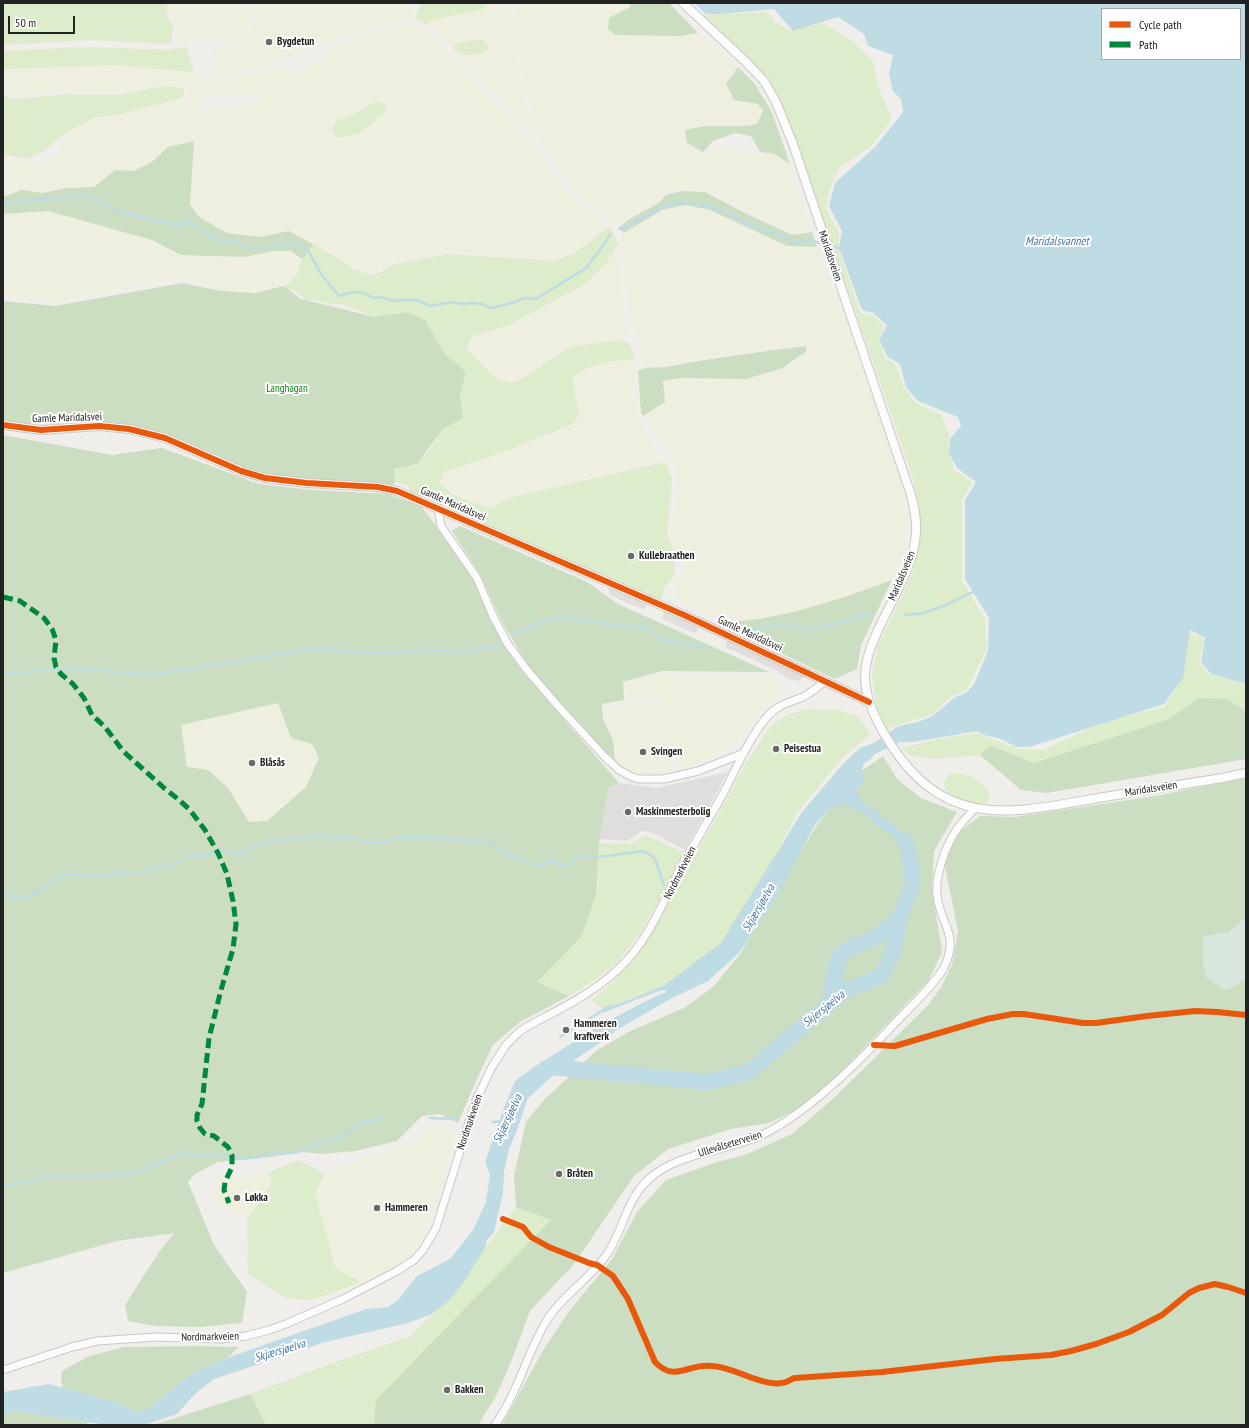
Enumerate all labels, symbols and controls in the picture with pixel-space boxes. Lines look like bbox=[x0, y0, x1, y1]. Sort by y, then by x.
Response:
scale bar bbox=[10, 8, 77, 34]
legend bbox=[1101, 8, 1241, 60]
text: 50 m bbox=[15, 15, 36, 30]
text: Cycle path bbox=[1139, 17, 1182, 32]
place label: Bygdetun bbox=[277, 35, 314, 49]
marker: Bygdetun bbox=[264, 37, 274, 47]
text: Path bbox=[1139, 37, 1157, 52]
street label: Maridalsveien bbox=[815, 229, 845, 283]
water label: Maridalsvannet bbox=[1025, 235, 1089, 249]
park label: Langhagan bbox=[266, 382, 308, 396]
street label: Gamle Maridalsvei bbox=[32, 410, 102, 426]
street label: Gamle Maridalsvei bbox=[418, 484, 488, 524]
place label: Kullebraathen bbox=[639, 549, 694, 563]
street label: Maridalsveien bbox=[886, 549, 918, 603]
marker: Kullebraathen bbox=[626, 551, 636, 561]
street label: Gamle Maridalsvei bbox=[716, 613, 784, 655]
place label: Peisestua bbox=[784, 742, 821, 756]
marker: Peisestua bbox=[771, 744, 781, 754]
place label: Svingen bbox=[651, 745, 682, 759]
marker: Svingen bbox=[638, 747, 648, 757]
place label: Blåsås bbox=[260, 756, 285, 770]
marker: Blåsås bbox=[247, 758, 257, 768]
street label: Maridalsveien bbox=[1124, 778, 1178, 800]
place label: Maskinmesterbolig bbox=[636, 805, 710, 819]
marker: Maskinmesterbolig bbox=[623, 807, 633, 817]
street label: Nordmarkveien bbox=[661, 844, 699, 902]
water label: Skjærsjøelva bbox=[740, 882, 778, 934]
water label: Skjersjøelva bbox=[800, 988, 848, 1030]
place label: Hammeren kraftverk bbox=[574, 1017, 617, 1043]
marker: Hammeren kraftverk bbox=[561, 1025, 571, 1035]
street label: Nordmarkveien bbox=[454, 1092, 486, 1152]
water label: Skjærsjøelva bbox=[490, 1092, 526, 1146]
street label: Ullevålseterveien bbox=[697, 1128, 763, 1160]
place label: Bråten bbox=[567, 1167, 593, 1181]
marker: Bråten bbox=[554, 1169, 564, 1179]
place label: Løkka bbox=[245, 1191, 268, 1205]
marker: Løkka bbox=[232, 1193, 242, 1203]
place label: Hammeren bbox=[385, 1201, 428, 1215]
marker: Hammeren bbox=[372, 1203, 382, 1213]
street label: Nordmarkveien bbox=[181, 1330, 239, 1344]
water label: Skjærsjøelva bbox=[253, 1336, 307, 1366]
place label: Bakken bbox=[455, 1383, 484, 1397]
marker: Bakken bbox=[442, 1385, 452, 1395]

